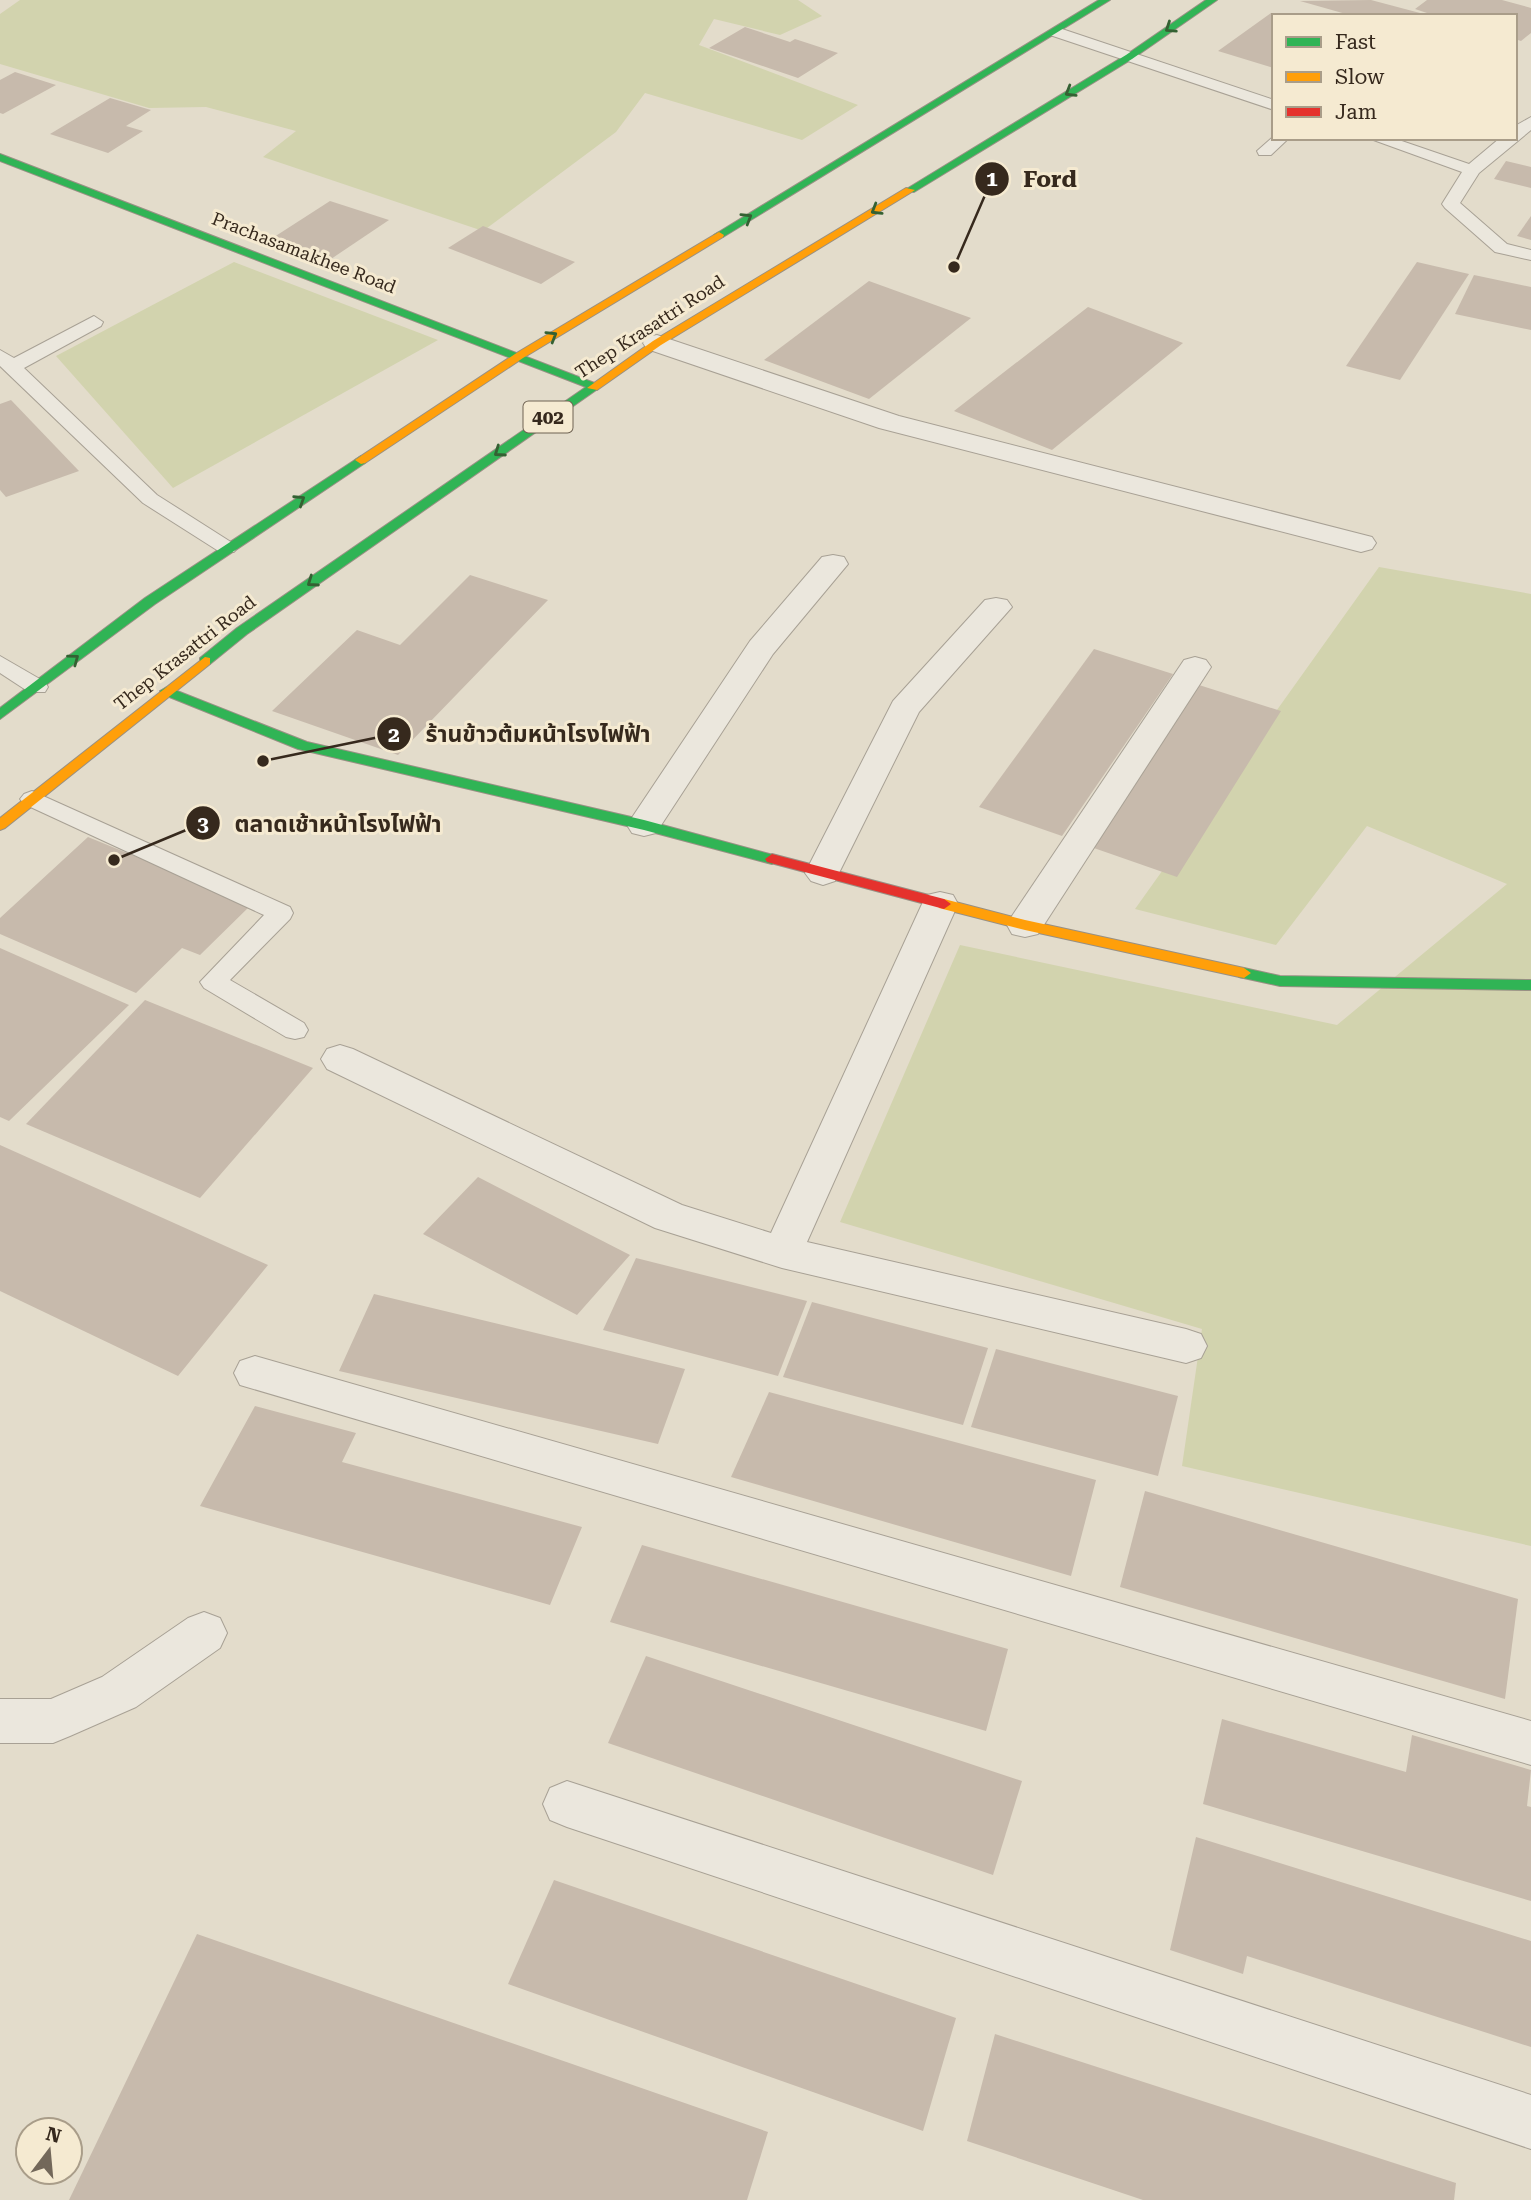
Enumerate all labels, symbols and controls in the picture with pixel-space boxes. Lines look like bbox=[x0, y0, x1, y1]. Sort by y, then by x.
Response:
legend bbox=[1272, 14, 1517, 140]
one-way arrow bbox=[1165, 20, 1178, 33]
text: Fast bbox=[1335, 30, 1376, 54]
text: Slow bbox=[1335, 65, 1385, 89]
one-way arrow bbox=[1065, 84, 1078, 97]
text: Jam bbox=[1335, 100, 1377, 124]
callout: Ford bbox=[974, 157, 1091, 201]
text: Ford bbox=[1023, 166, 1077, 193]
text: 1 bbox=[986, 167, 998, 191]
one-way arrow bbox=[871, 202, 884, 215]
street label: Prachasamakhee Road bbox=[209, 208, 400, 298]
one-way arrow bbox=[740, 214, 753, 227]
street label: Thep Krasattri Road bbox=[571, 270, 729, 383]
one-way arrow bbox=[545, 331, 558, 344]
road number: 402 bbox=[524, 402, 572, 432]
one-way arrow bbox=[494, 444, 507, 456]
one-way arrow bbox=[292, 496, 305, 508]
one-way arrow bbox=[307, 574, 320, 586]
street label: Thep Krasattri Road bbox=[110, 591, 260, 714]
one-way arrow bbox=[66, 655, 79, 667]
callout: ร้านข้าวต้มหน้าโรงไฟฟ้า bbox=[377, 712, 665, 756]
text: ร้านข้าวต้มหน้าโรงไฟฟ้า bbox=[426, 721, 650, 748]
text: 2 bbox=[388, 723, 400, 747]
callout: ตลาดเช้าหน้าโรงไฟฟ้า bbox=[185, 801, 455, 845]
text: ตลาดเช้าหน้าโรงไฟฟ้า bbox=[234, 811, 442, 838]
text: 3 bbox=[197, 812, 209, 836]
north arrow bbox=[14, 2116, 84, 2186]
text: N bbox=[43, 2122, 64, 2148]

